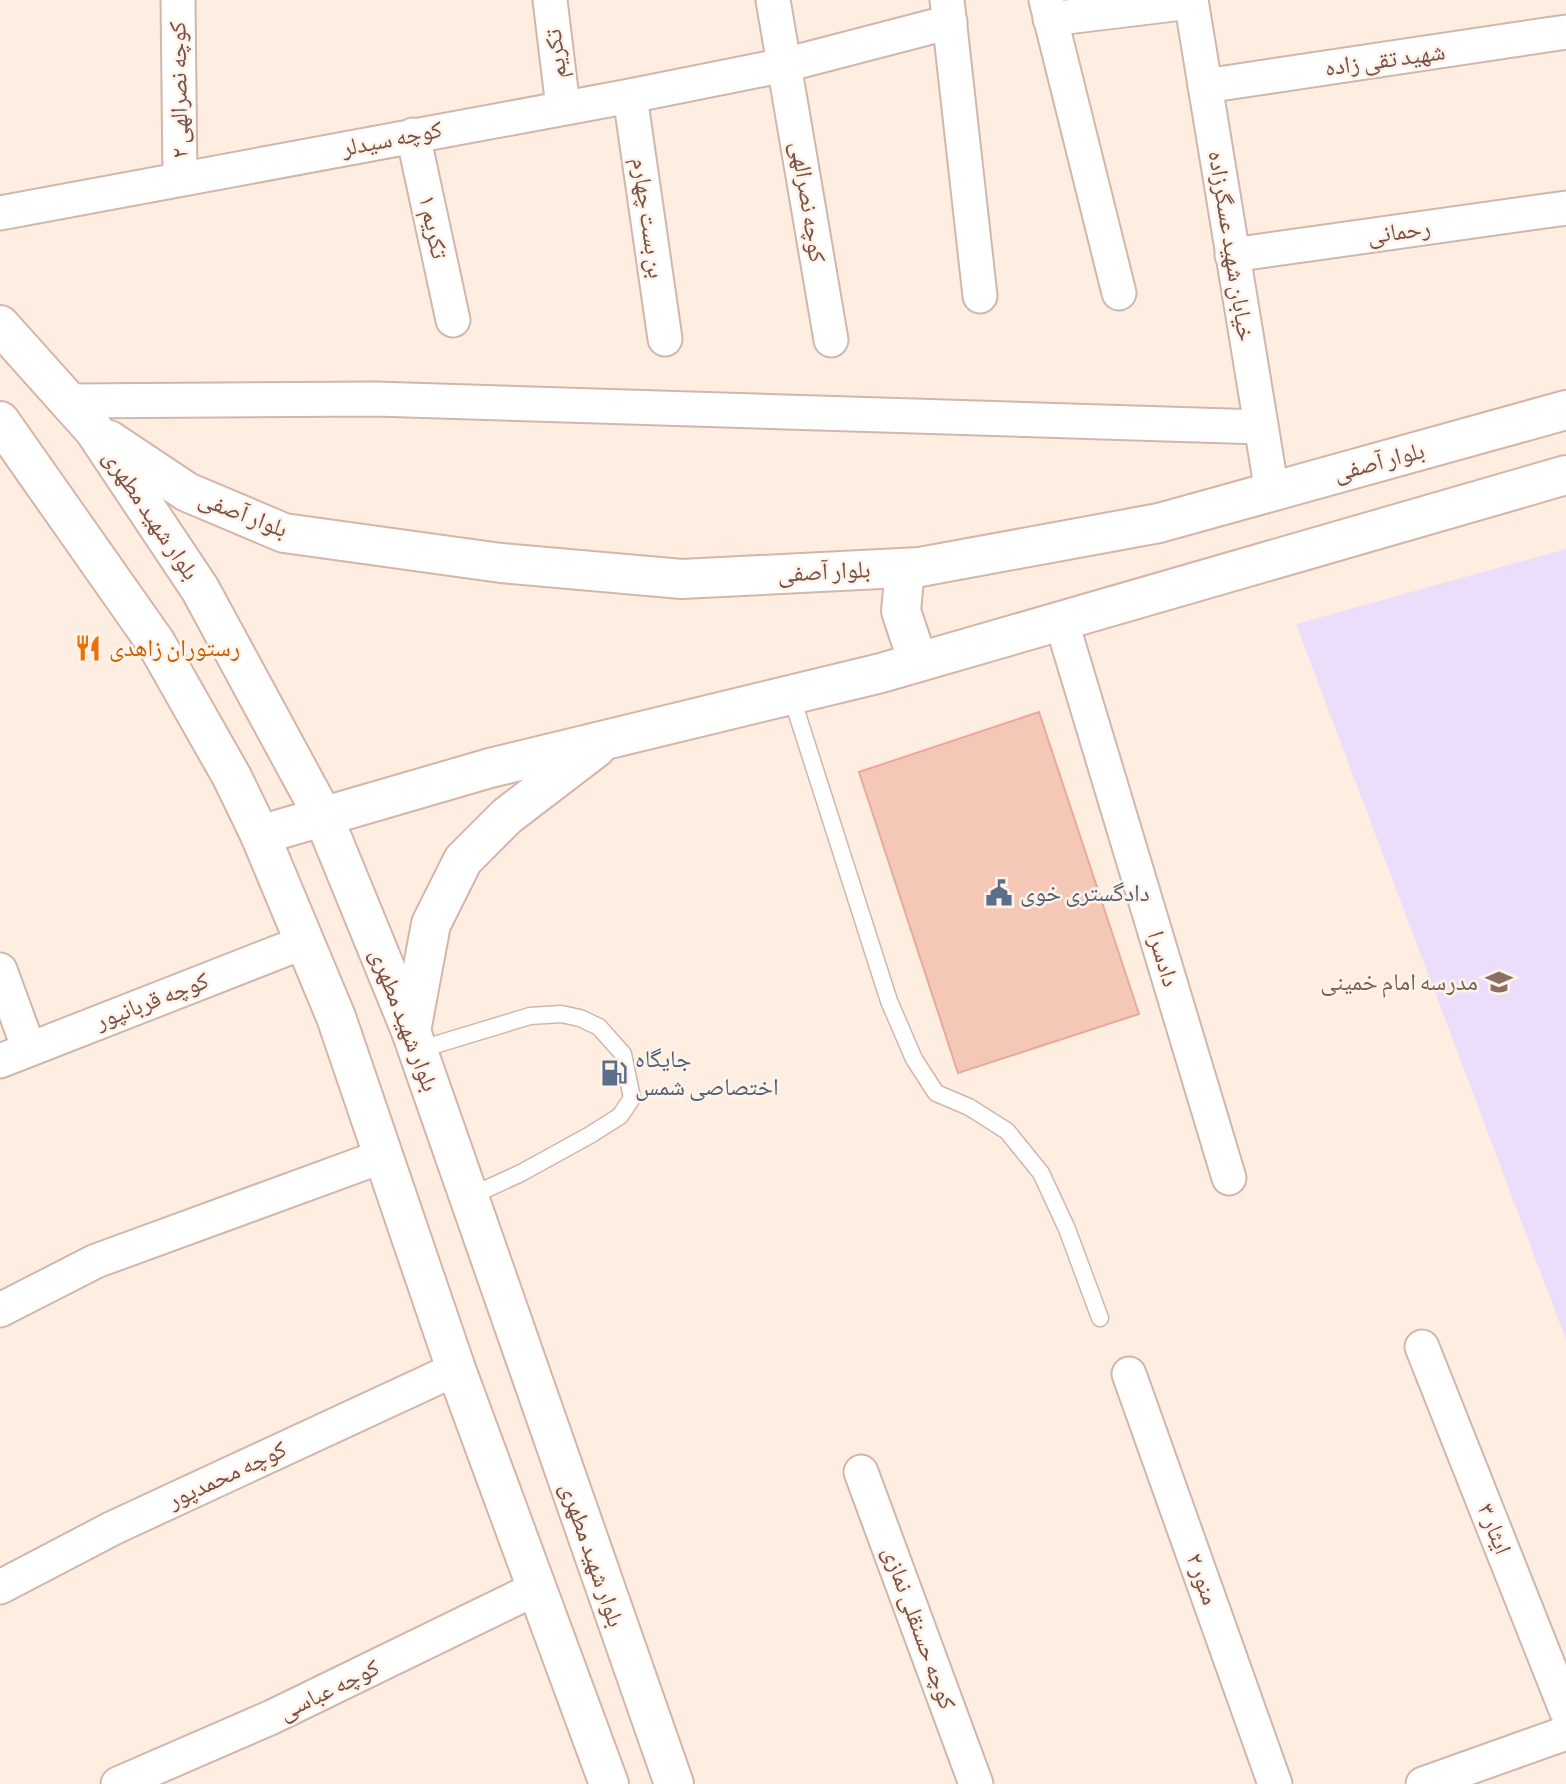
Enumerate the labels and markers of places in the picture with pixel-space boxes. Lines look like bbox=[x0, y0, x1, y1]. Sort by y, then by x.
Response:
restaurant icon: رستوران زاهدی bbox=[73, 633, 103, 663]
place label: رستوران زاهدی bbox=[109, 634, 240, 663]
public building icon: دادگستری خوی bbox=[984, 878, 1014, 908]
place label: دادگستری خوی bbox=[1020, 879, 1150, 908]
school or university icon: مدرسه امام خمینی bbox=[1484, 967, 1514, 997]
place label: مدرسه امام خمینی bbox=[1320, 968, 1478, 998]
place label: جایگاه اختصاصی شمس bbox=[635, 1045, 779, 1102]
fuel station icon: جایگاه اختصاصی شمس bbox=[599, 1058, 629, 1088]

